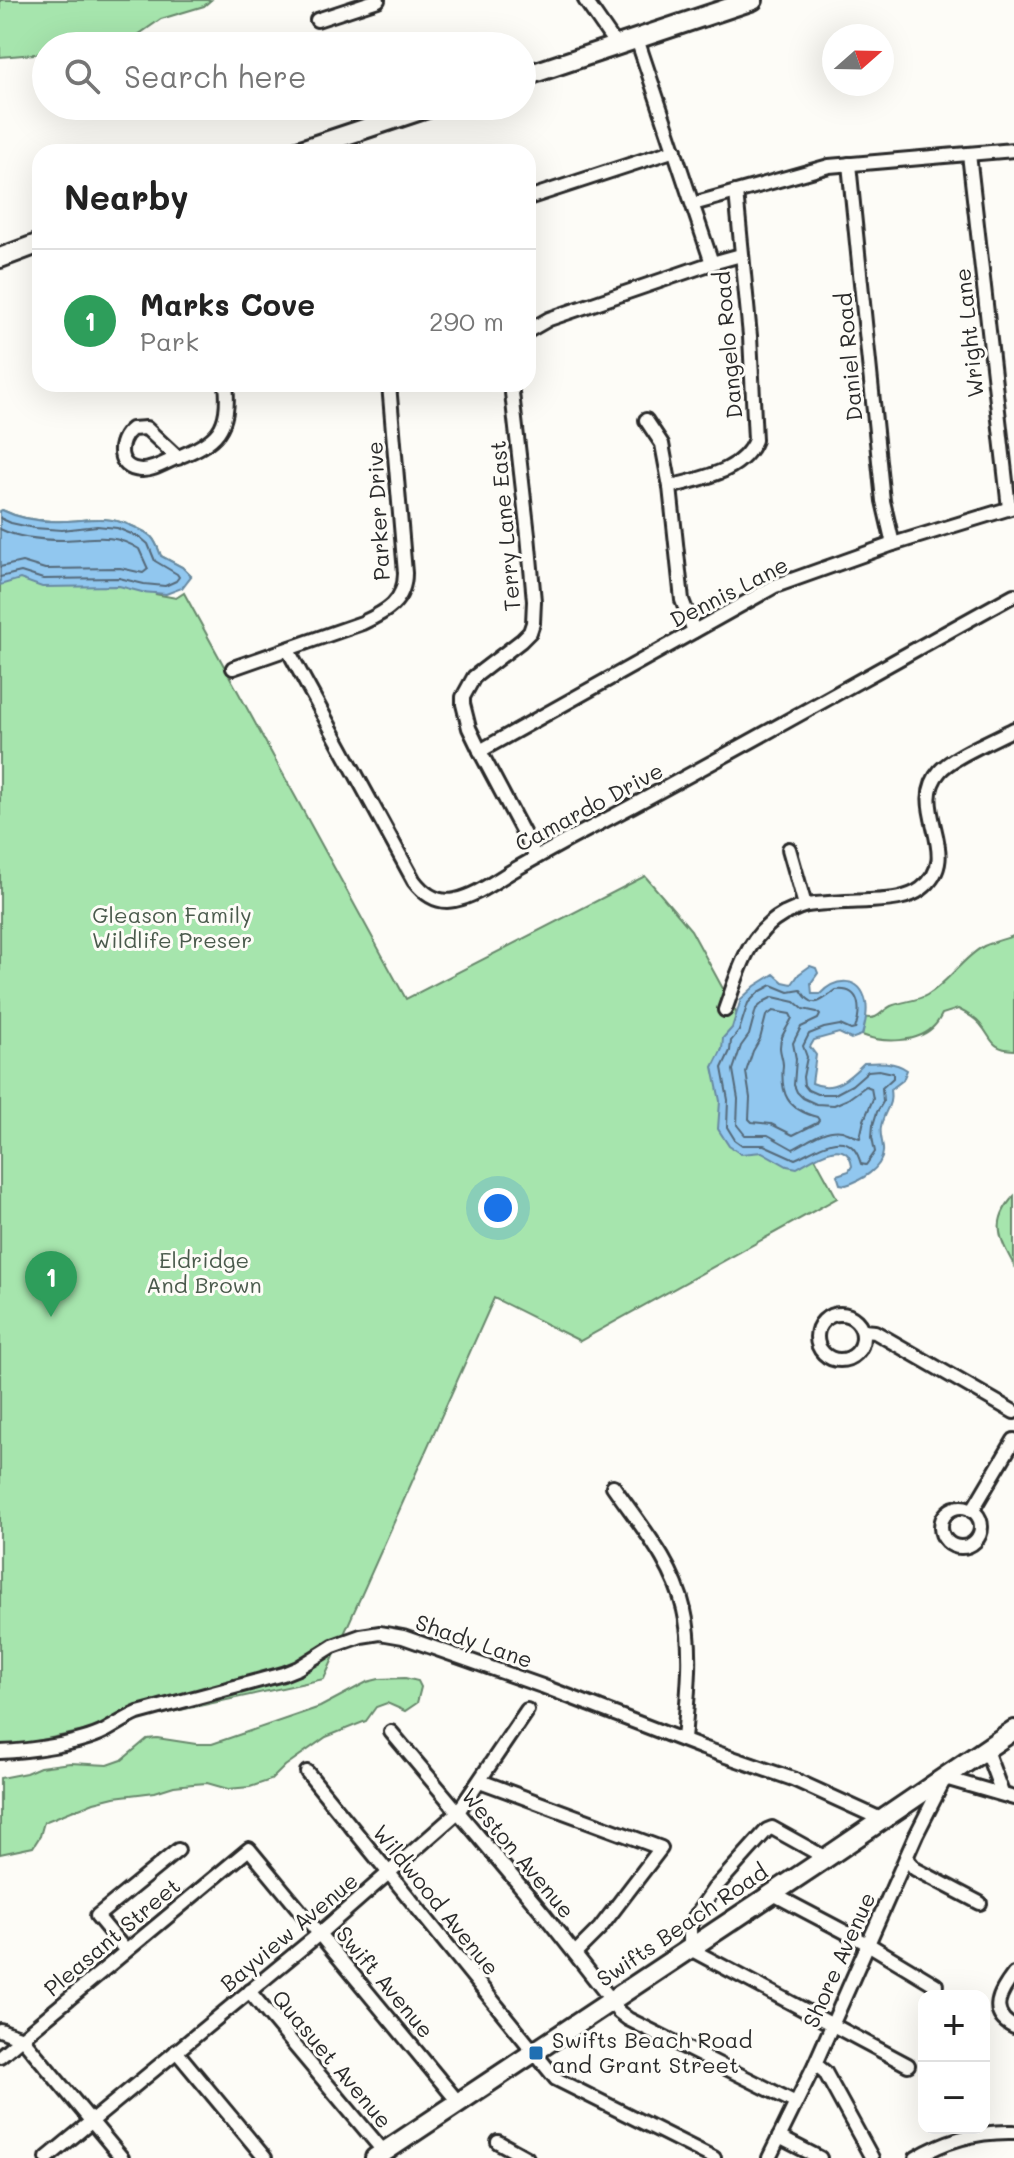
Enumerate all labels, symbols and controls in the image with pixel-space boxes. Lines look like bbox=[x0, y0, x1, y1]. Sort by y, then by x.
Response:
north arrow bbox=[822, 24, 894, 96]
search box bbox=[32, 32, 536, 120]
icon: search bbox=[60, 54, 104, 98]
text: Search here bbox=[124, 56, 307, 96]
text: Nearby bbox=[64, 174, 189, 219]
street label: Wright Lane bbox=[947, 267, 990, 399]
street label: Dangelo Road bbox=[707, 270, 748, 420]
text: Marks Cove bbox=[140, 284, 315, 324]
street label: Daniel Road bbox=[828, 292, 869, 422]
text: 1 bbox=[84, 304, 96, 338]
text: 290 m bbox=[429, 304, 504, 338]
text: Park bbox=[140, 324, 199, 358]
street label: Terry Lane East bbox=[483, 439, 526, 613]
street label: Parker Drive bbox=[359, 440, 396, 582]
street label: Dennis Lane bbox=[665, 549, 793, 634]
street label: Camardo Drive bbox=[510, 755, 668, 858]
park label: Gleason Family Wildlife Preser bbox=[92, 900, 252, 954]
your location bbox=[478, 1188, 518, 1228]
park label: Eldridge And Brown bbox=[146, 1245, 262, 1299]
pin: 1 bbox=[25, 1251, 77, 1317]
street label: Shady Lane bbox=[412, 1607, 537, 1674]
street label: Weston Avenue bbox=[455, 1781, 581, 1924]
street label: Wildwood Avenue bbox=[367, 1818, 506, 1981]
street label: Swifts Beach Road bbox=[591, 1857, 773, 1993]
street label: Bayview Avenue bbox=[214, 1866, 364, 1998]
street label: Pleasant Street bbox=[37, 1871, 186, 2002]
street label: Shore Avenue bbox=[796, 1887, 881, 2032]
street label: Swift Avenue bbox=[330, 1920, 441, 2044]
street label: Quasuet Avenue bbox=[266, 1983, 399, 2134]
map controls bbox=[918, 1990, 990, 2134]
button: + bbox=[918, 1990, 990, 2062]
place label: Swifts Beach Road and Grant Street bbox=[552, 2025, 752, 2079]
marker: Swifts Beach Road and Grant Street bbox=[527, 2044, 545, 2062]
button: − bbox=[918, 2062, 990, 2134]

